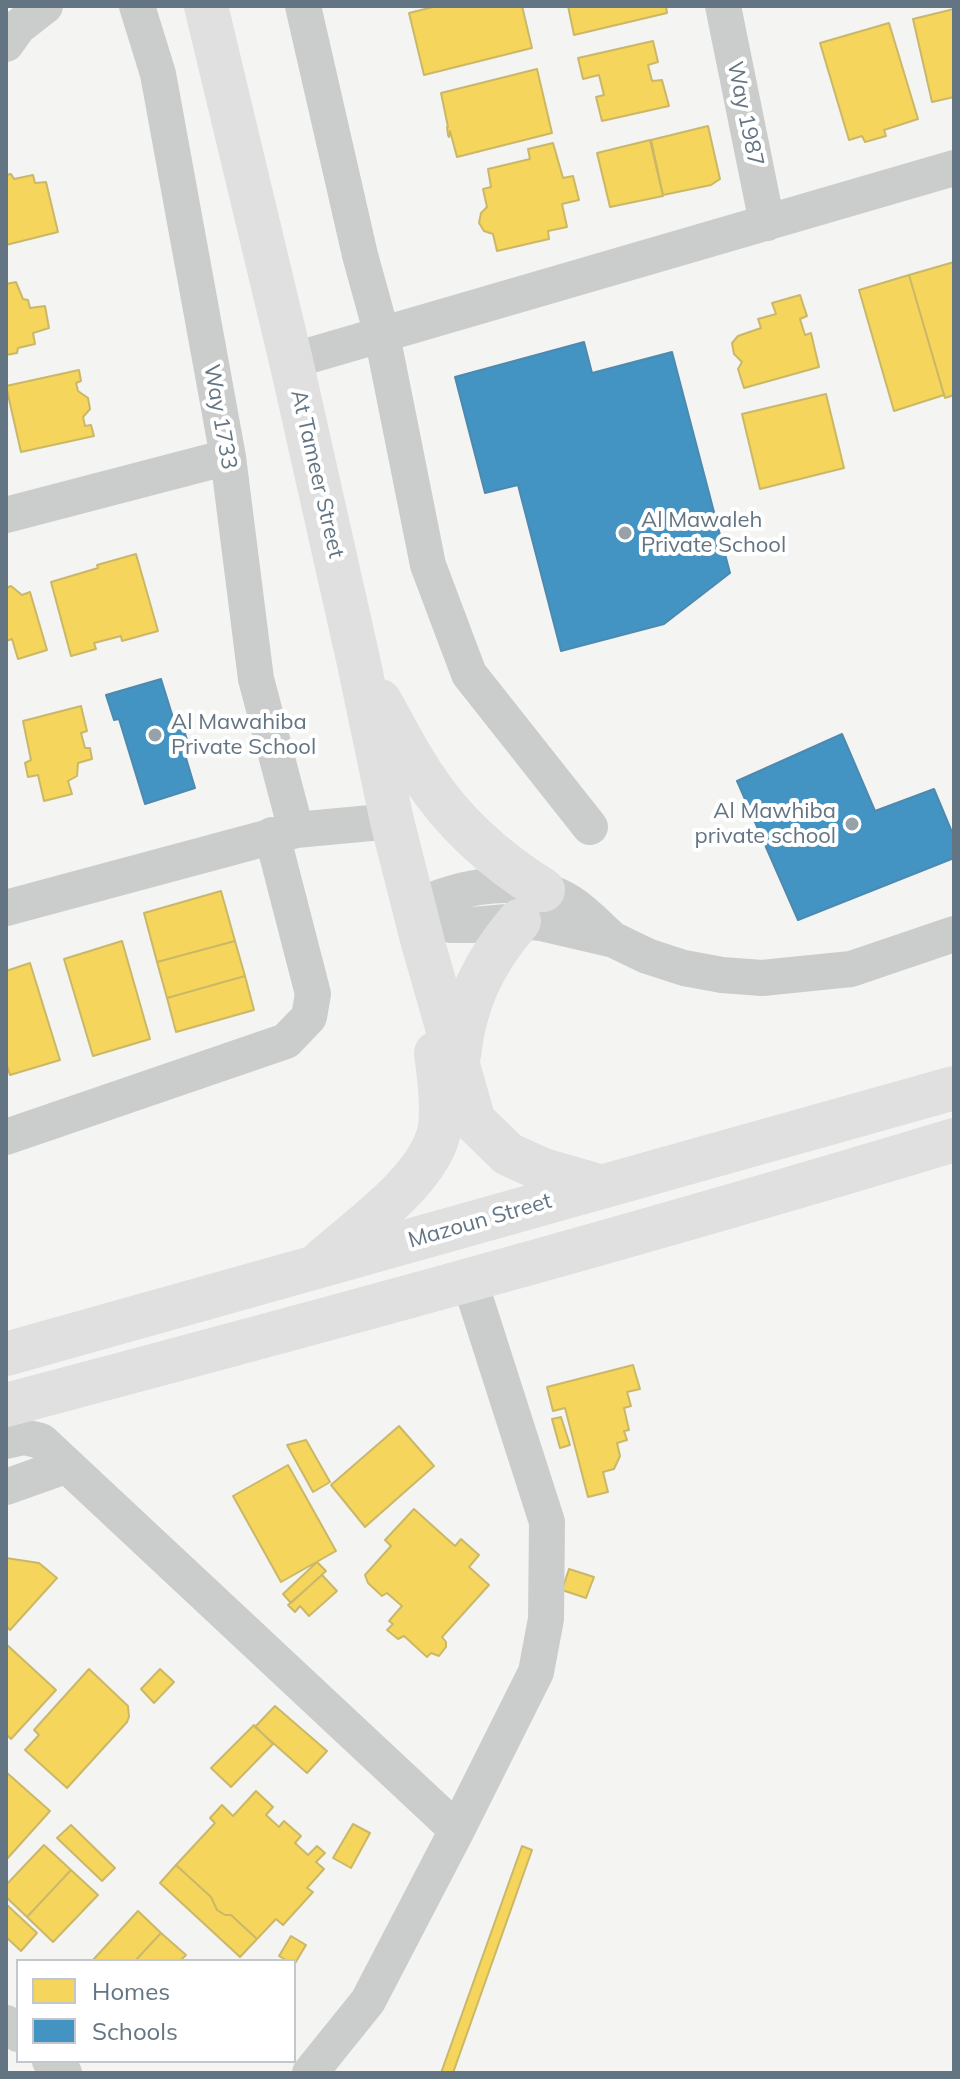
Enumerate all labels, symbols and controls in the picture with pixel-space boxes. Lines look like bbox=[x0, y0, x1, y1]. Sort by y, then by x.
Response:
street label: Way 1987 bbox=[721, 59, 769, 169]
street label: Way 1733 bbox=[198, 362, 242, 472]
street label: At Tameer Street bbox=[285, 387, 349, 561]
place label: Al Mawaleh Private School bbox=[641, 507, 786, 558]
marker: Al Mawaleh Private School bbox=[616, 524, 634, 542]
place label: Al Mawahiba Private School bbox=[171, 709, 316, 760]
marker: Al Mawahiba Private School bbox=[146, 726, 164, 744]
place label: Al Mawhiba private school bbox=[695, 798, 836, 850]
marker: Al Mawhiba private school bbox=[843, 815, 861, 833]
street label: Mazoun Street bbox=[405, 1188, 555, 1254]
legend bbox=[16, 1959, 296, 2063]
text: Homes bbox=[92, 1976, 170, 2006]
text: Schools bbox=[92, 2016, 178, 2046]

